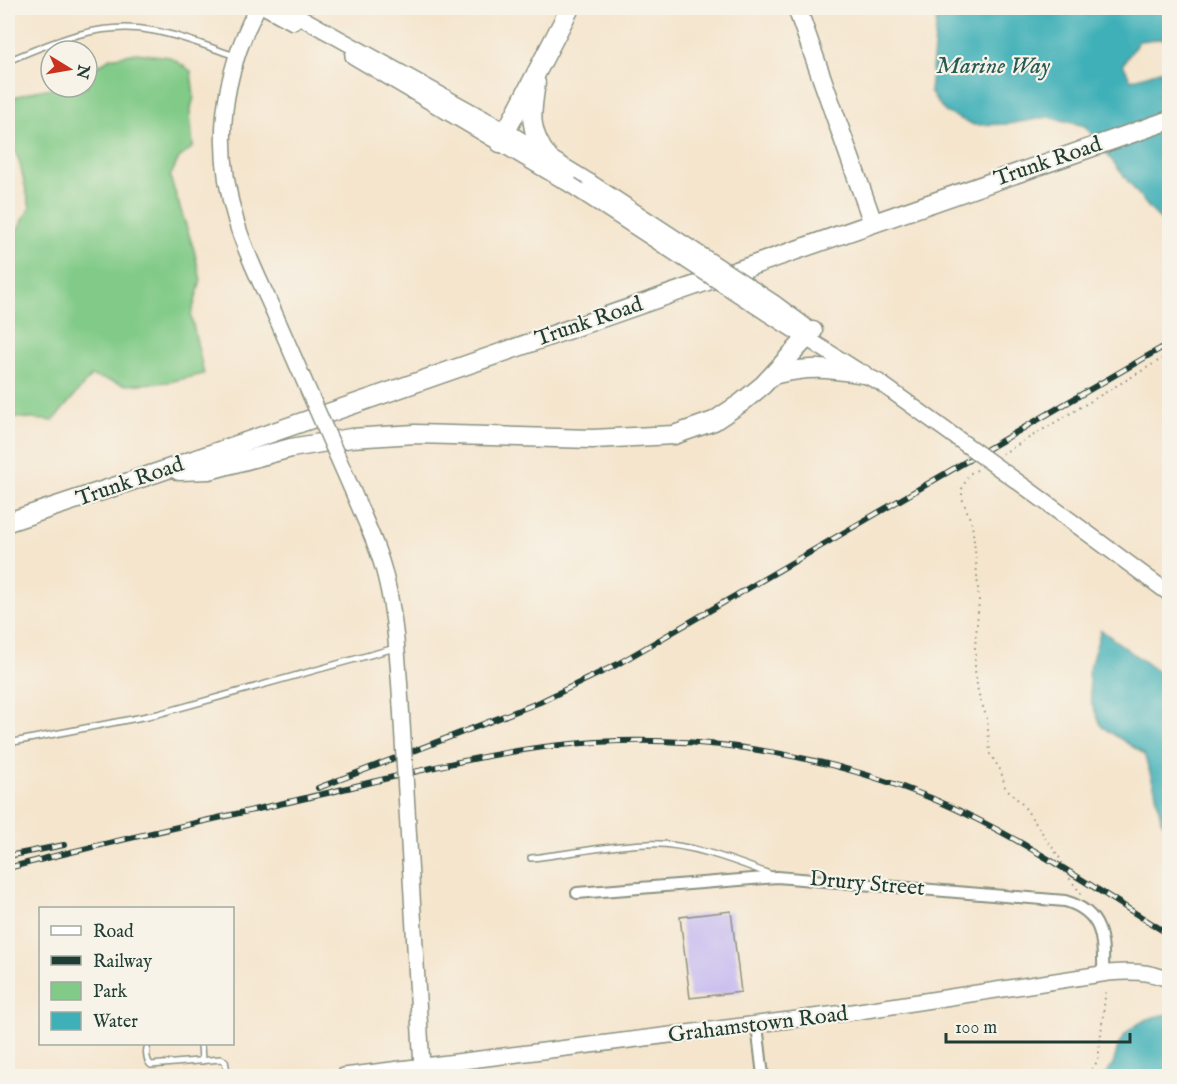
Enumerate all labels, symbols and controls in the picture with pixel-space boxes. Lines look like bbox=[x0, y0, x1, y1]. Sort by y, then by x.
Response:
north arrow bbox=[39, 39, 99, 99]
water label: Marine Way bbox=[936, 51, 1051, 82]
text: N bbox=[71, 62, 93, 80]
street label: Trunk Road bbox=[991, 130, 1106, 193]
street label: Trunk Road bbox=[532, 290, 647, 353]
street label: Trunk Road bbox=[73, 450, 188, 513]
street label: Drury Street bbox=[808, 865, 926, 903]
legend bbox=[39, 907, 234, 1045]
text: Road bbox=[93, 921, 134, 944]
text: Railway bbox=[93, 951, 152, 974]
text: Park bbox=[93, 981, 128, 1004]
street label: Grahamstown Road bbox=[667, 1000, 850, 1050]
scale bar bbox=[946, 1006, 1130, 1044]
text: Water bbox=[93, 1011, 138, 1034]
text: 100 m bbox=[955, 1017, 997, 1040]

